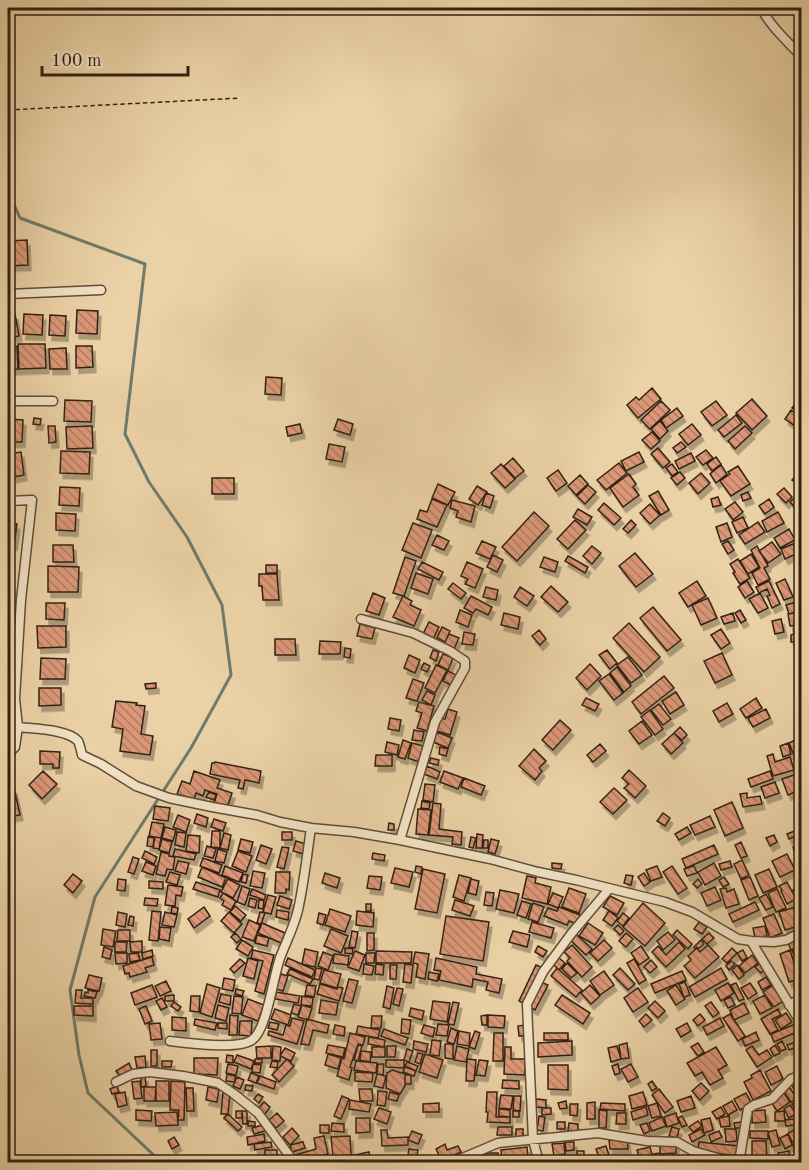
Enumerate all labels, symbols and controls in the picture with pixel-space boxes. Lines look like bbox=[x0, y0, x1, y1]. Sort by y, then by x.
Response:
scale bar bbox=[42, 39, 188, 77]
text: 100 m bbox=[51, 52, 102, 70]

